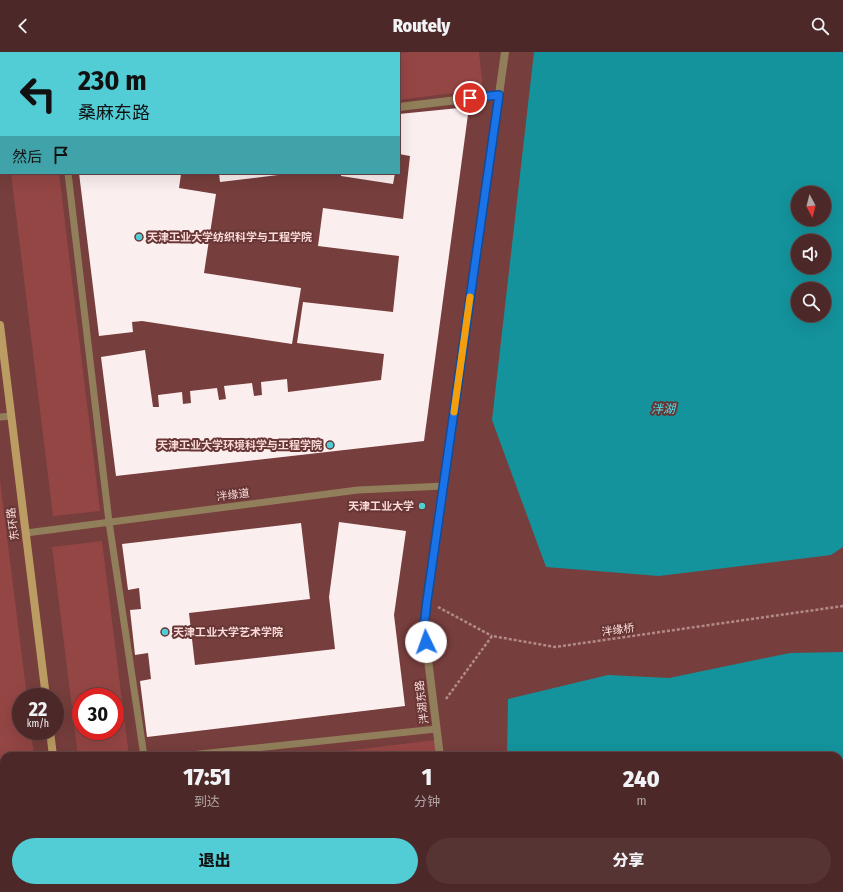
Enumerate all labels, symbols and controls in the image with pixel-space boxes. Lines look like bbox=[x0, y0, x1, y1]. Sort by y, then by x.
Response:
icon: back bbox=[12, 15, 34, 37]
text: Routely bbox=[393, 15, 450, 37]
icon: search bbox=[809, 15, 831, 37]
text: 230 m bbox=[78, 64, 147, 97]
icon: left bbox=[12, 68, 64, 120]
pin bbox=[453, 81, 487, 115]
icon: arrive bbox=[459, 87, 481, 109]
text: 桑麻东路 bbox=[78, 102, 150, 124]
icon: arrive bbox=[50, 144, 72, 166]
text: 然后 bbox=[12, 148, 42, 166]
north arrow bbox=[791, 186, 831, 226]
map controls bbox=[791, 186, 831, 322]
place label: 天津工业大学纺织科学与工程学院 bbox=[147, 231, 312, 244]
marker: 天津工业大学纺织科学与工程学院 bbox=[134, 232, 144, 242]
button: sound bbox=[791, 234, 831, 274]
button: search bbox=[791, 282, 831, 322]
water label: 泮湖 bbox=[651, 402, 677, 416]
place label: 天津工业大学环境科学与工程学院 bbox=[157, 439, 322, 452]
marker: 天津工业大学环境科学与工程学院 bbox=[325, 440, 335, 450]
street label: 泮缘道 bbox=[216, 487, 250, 503]
place label: 天津工业大学 bbox=[348, 500, 414, 513]
marker: 天津工业大学 bbox=[417, 501, 427, 511]
street label: 东环路 bbox=[5, 507, 21, 541]
position arrow bbox=[405, 621, 447, 663]
street label: 泮缘桥 bbox=[601, 621, 635, 639]
place label: 天津工业大学艺术学院 bbox=[173, 626, 283, 639]
marker: 天津工业大学艺术学院 bbox=[160, 627, 170, 637]
street label: 泮湖东路 bbox=[413, 679, 431, 725]
speed limit sign: 30 bbox=[72, 688, 124, 740]
text: 22 bbox=[29, 697, 47, 721]
text: km/h bbox=[27, 718, 49, 730]
text: 17:51 bbox=[183, 763, 231, 791]
text: 1 bbox=[422, 763, 432, 791]
text: 240 bbox=[623, 765, 660, 793]
text: m bbox=[636, 793, 646, 808]
text: 到达 bbox=[194, 794, 220, 809]
text: 分钟 bbox=[414, 794, 440, 809]
button: 退出 bbox=[12, 838, 418, 884]
button: 分享 bbox=[426, 838, 831, 884]

